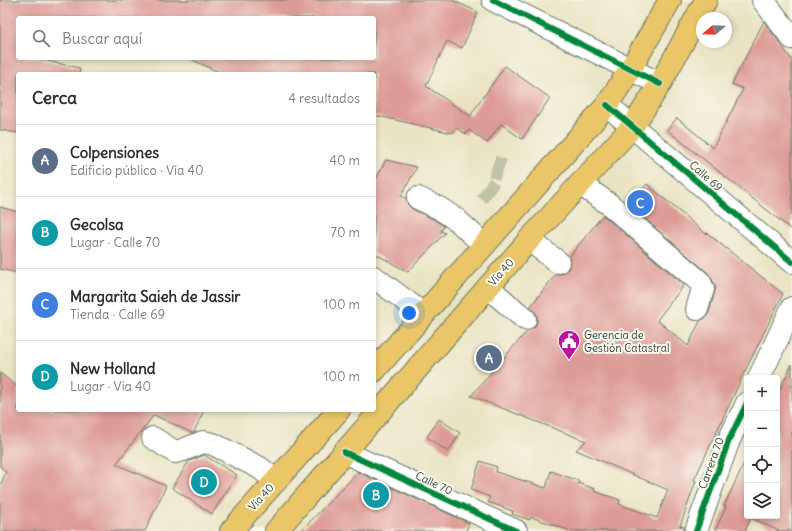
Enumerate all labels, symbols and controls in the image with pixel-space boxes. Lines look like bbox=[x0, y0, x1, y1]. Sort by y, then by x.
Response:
north arrow bbox=[696, 12, 732, 48]
search box bbox=[16, 16, 376, 60]
icon: search bbox=[30, 27, 52, 49]
text: Buscar aquí bbox=[62, 29, 142, 48]
text: Cerca bbox=[32, 87, 77, 109]
text: 4 resultados bbox=[288, 90, 360, 107]
text: Colpensiones bbox=[70, 143, 159, 162]
text: A bbox=[41, 152, 49, 169]
text: 40 m bbox=[329, 152, 360, 169]
street label: Calle 69 bbox=[686, 158, 726, 194]
text: Edificio público · Vía 40 bbox=[70, 162, 204, 179]
pin: C bbox=[627, 188, 653, 218]
text: Gecolsa bbox=[70, 215, 124, 234]
text: B bbox=[41, 224, 49, 241]
text: 70 m bbox=[331, 224, 360, 241]
text: Lugar · Calle 70 bbox=[70, 234, 160, 251]
street label: Vía 40 bbox=[485, 255, 517, 289]
text: Margarita Saieh de Jassir bbox=[70, 287, 240, 306]
text: C bbox=[41, 296, 49, 313]
text: 100 m bbox=[323, 296, 360, 313]
your location bbox=[399, 303, 419, 323]
text: Tienda · Calle 69 bbox=[70, 306, 165, 323]
public building icon: Gerencia de Gestión Catastral bbox=[556, 328, 582, 361]
place label: Gerencia de Gestión Catastral bbox=[584, 328, 669, 355]
pin: A bbox=[476, 343, 502, 373]
text: New Holland bbox=[70, 359, 156, 378]
text: D bbox=[40, 368, 50, 385]
text: 100 m bbox=[323, 368, 360, 385]
map controls bbox=[744, 375, 780, 519]
button: + bbox=[744, 375, 780, 411]
text: Lugar · Vía 40 bbox=[70, 378, 151, 395]
button: − bbox=[744, 411, 780, 447]
street label: Carrera 70 bbox=[695, 435, 727, 491]
button: locate bbox=[744, 447, 780, 483]
pin: D bbox=[191, 467, 217, 497]
street label: Calle 70 bbox=[413, 468, 455, 498]
street label: Vía 40 bbox=[245, 480, 277, 514]
pin: B bbox=[363, 480, 389, 510]
button: layers bbox=[744, 483, 780, 519]

